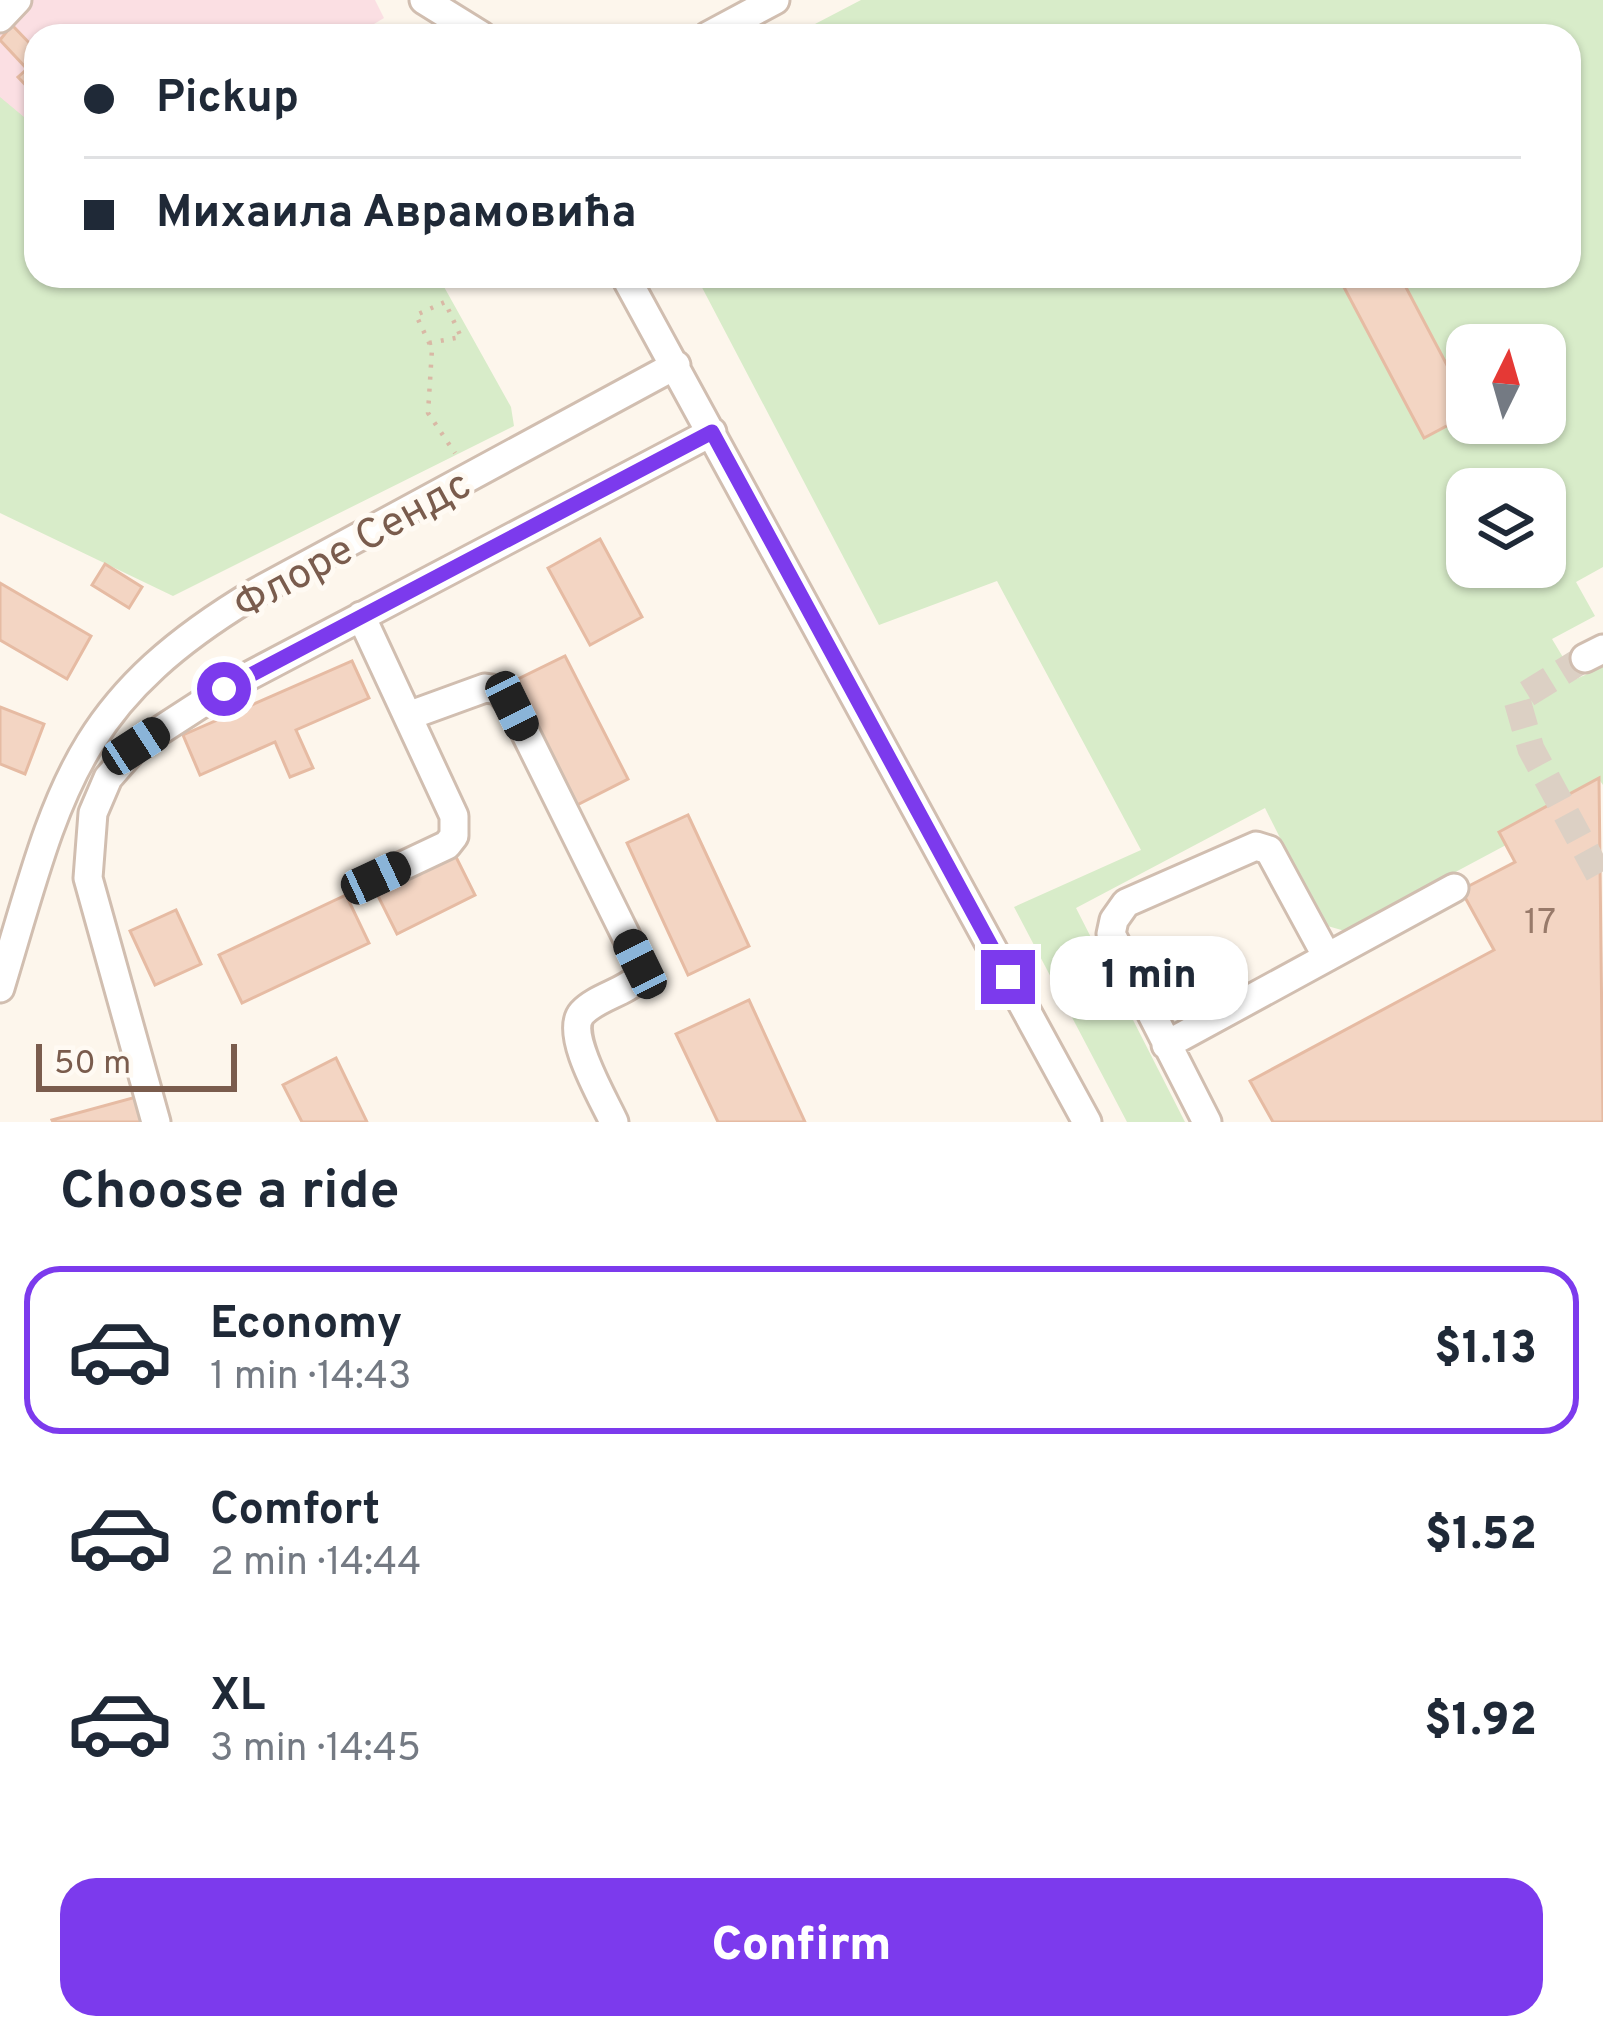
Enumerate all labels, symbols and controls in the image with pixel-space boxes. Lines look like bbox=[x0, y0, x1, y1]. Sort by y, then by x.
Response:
text: Pickup bbox=[156, 71, 299, 128]
text: Михаила Аврамовића bbox=[156, 186, 636, 243]
north arrow bbox=[1446, 324, 1566, 444]
map controls bbox=[1446, 324, 1566, 588]
street label: Флоре Сендс bbox=[225, 460, 481, 634]
button: layers bbox=[1446, 468, 1566, 588]
route start bbox=[197, 662, 251, 716]
car bbox=[480, 666, 544, 746]
car bbox=[96, 711, 176, 781]
car bbox=[336, 846, 416, 910]
house number: 17 bbox=[1524, 901, 1556, 947]
car bbox=[608, 924, 672, 1004]
callout: 1 min bbox=[1050, 935, 1248, 1019]
route end bbox=[981, 950, 1035, 1004]
text: 1 min bbox=[1101, 953, 1197, 1002]
scale bar bbox=[36, 1038, 237, 1091]
text: 50 m bbox=[54, 1044, 131, 1086]
text: Choose a ride bbox=[60, 1159, 400, 1228]
icon: car bbox=[66, 1296, 174, 1404]
text: Economy bbox=[210, 1297, 402, 1354]
text: $1.13 bbox=[1434, 1322, 1537, 1379]
text: 1 min · 14:43 bbox=[210, 1354, 411, 1403]
icon: car bbox=[66, 1482, 174, 1590]
text: Comfort bbox=[210, 1483, 380, 1540]
text: $1.52 bbox=[1425, 1508, 1537, 1565]
text: 2 min · 14:44 bbox=[210, 1540, 421, 1589]
icon: car bbox=[66, 1668, 174, 1776]
text: XL bbox=[210, 1669, 265, 1726]
text: $1.92 bbox=[1424, 1694, 1537, 1751]
text: 3 min · 14:45 bbox=[210, 1726, 421, 1775]
button: Confirm bbox=[60, 1878, 1543, 2016]

